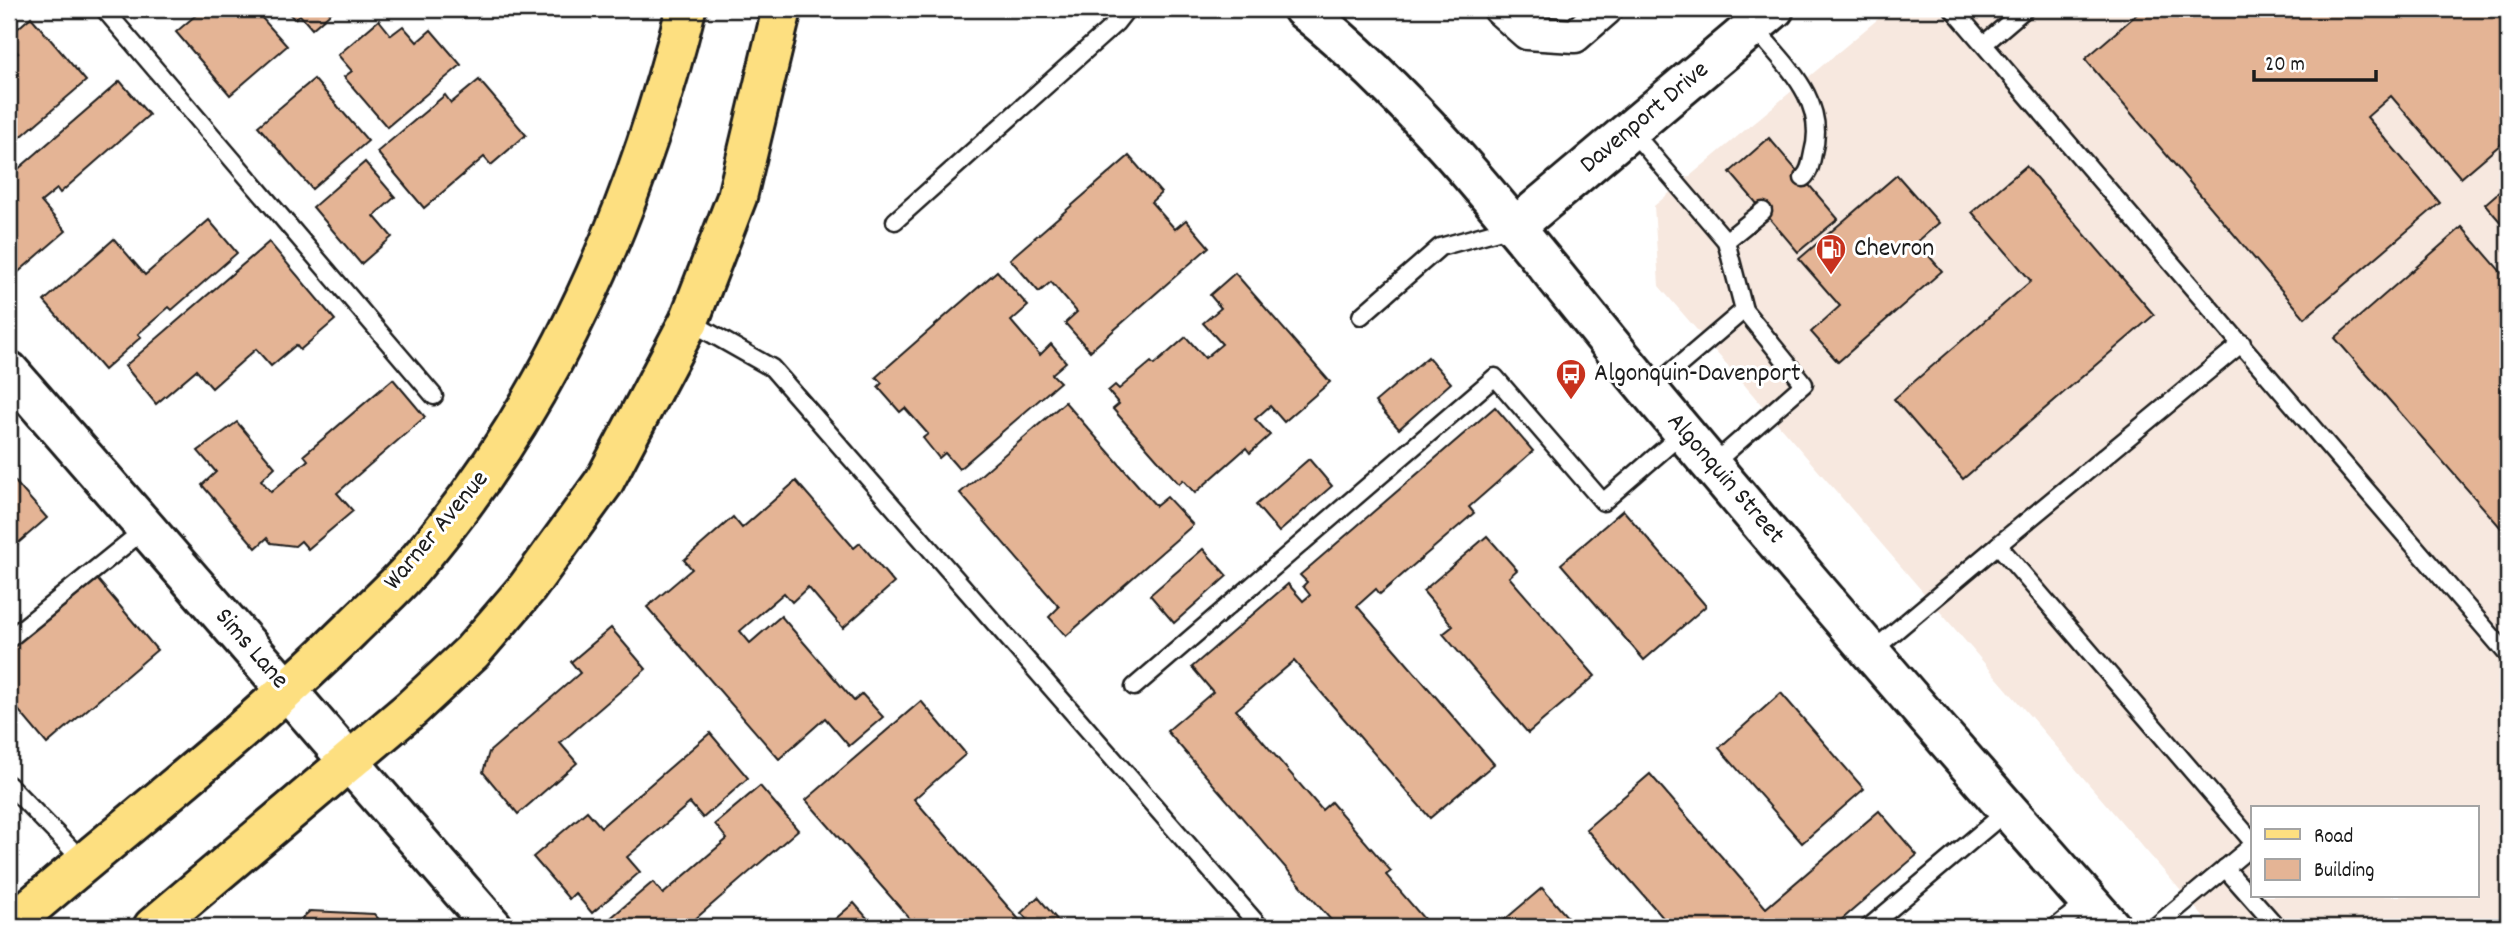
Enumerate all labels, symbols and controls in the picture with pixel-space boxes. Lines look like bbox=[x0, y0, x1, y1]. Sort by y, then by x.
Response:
scale bar bbox=[2254, 38, 2377, 82]
text: 20 m bbox=[2265, 51, 2305, 81]
street label: Davenport Drive bbox=[1572, 53, 1718, 183]
place label: Chevron bbox=[1854, 231, 1934, 268]
fuel station icon: Chevron bbox=[1814, 232, 1848, 276]
place label: Algonquin-Davenport bbox=[1594, 356, 1801, 393]
bus stop icon: Algonquin-Davenport bbox=[1554, 357, 1588, 401]
street label: Algonquin Street bbox=[1657, 405, 1793, 553]
street label: Warner Avenue bbox=[376, 463, 498, 599]
street label: Sims Lane bbox=[205, 600, 297, 698]
legend bbox=[2251, 806, 2478, 898]
text: Road bbox=[2314, 823, 2353, 853]
text: Building bbox=[2314, 857, 2374, 887]

